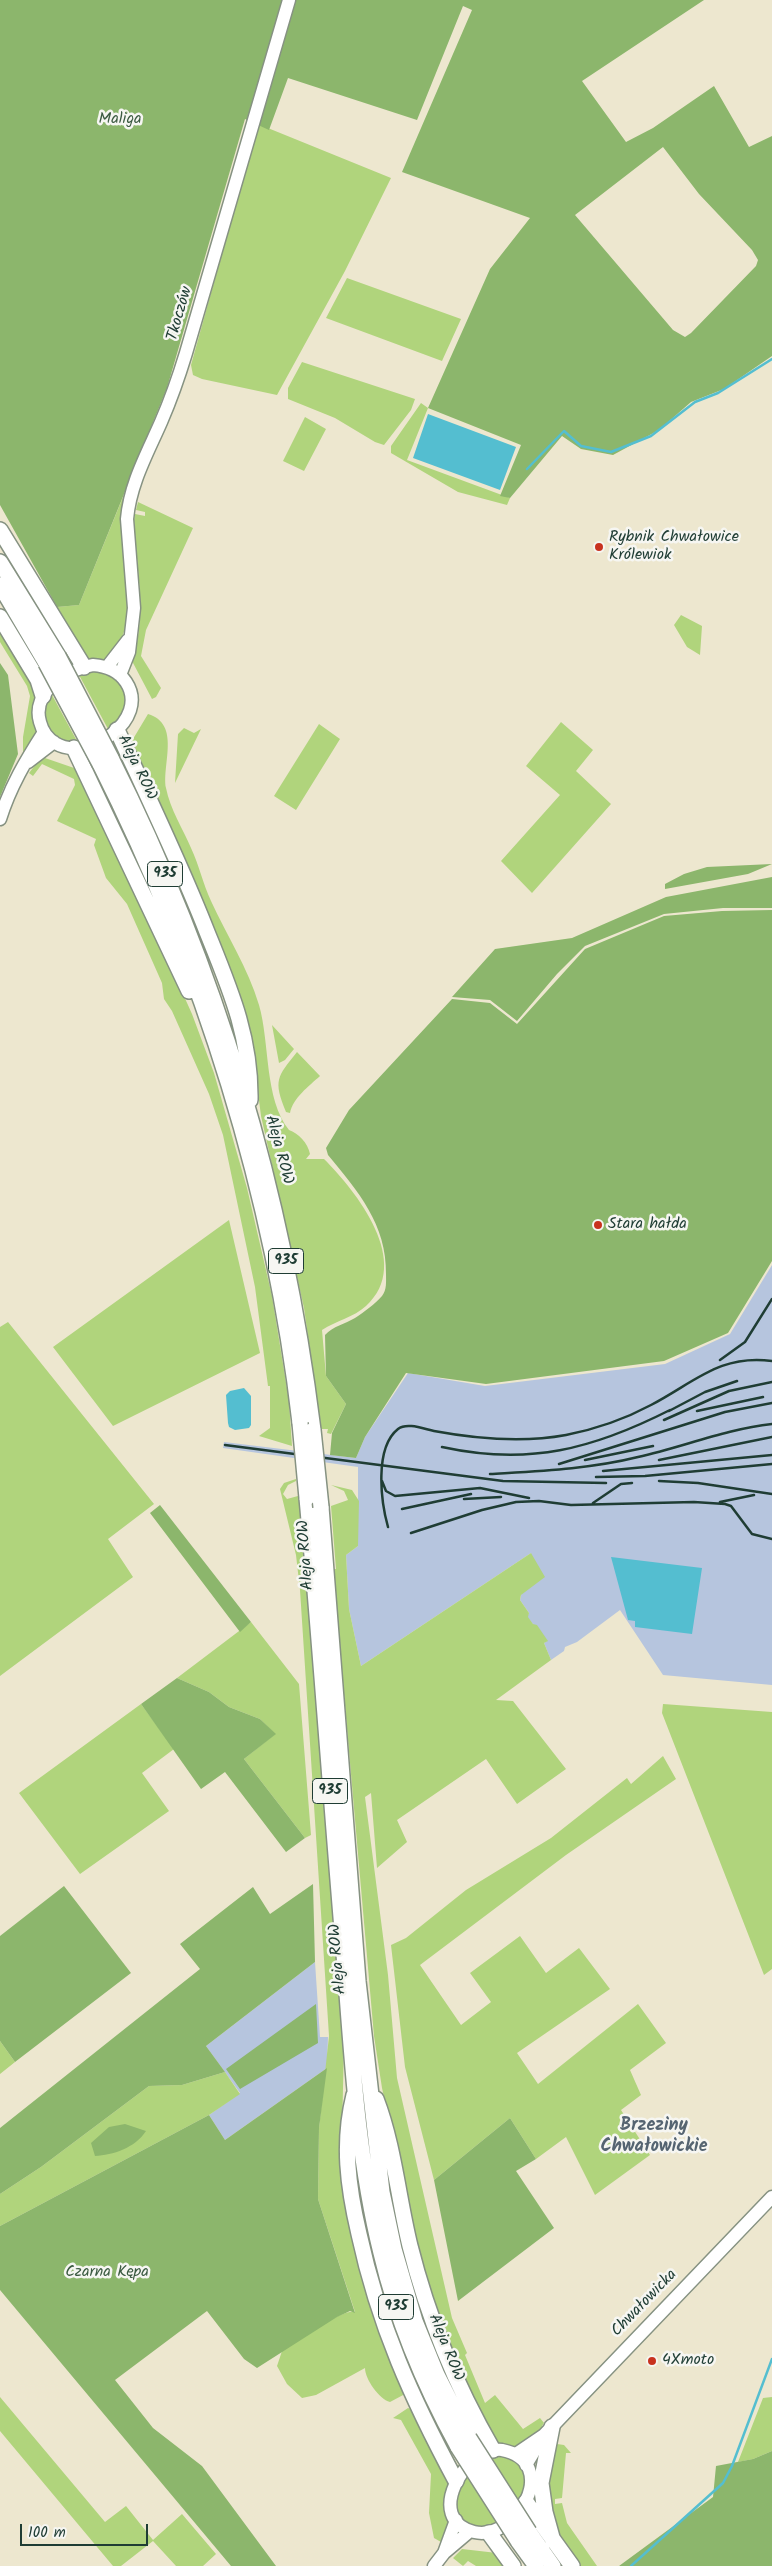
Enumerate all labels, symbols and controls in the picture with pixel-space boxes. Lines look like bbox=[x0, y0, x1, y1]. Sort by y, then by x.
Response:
park label: Maliga bbox=[99, 110, 141, 130]
street label: Tkoczów bbox=[164, 285, 198, 343]
place label: Rybnik Chwałowice Królewiok bbox=[609, 528, 739, 566]
marker: Rybnik Chwałowice Królewiok bbox=[593, 541, 605, 553]
street label: Aleja ROW bbox=[112, 732, 160, 804]
road number: 935 bbox=[148, 862, 182, 886]
street label: Aleja ROW bbox=[260, 1113, 296, 1187]
place label: Stara hałda bbox=[608, 1215, 687, 1235]
marker: Stara hałda bbox=[592, 1219, 604, 1231]
road number: 935 bbox=[268, 1248, 304, 1274]
street label: Aleja ROW bbox=[295, 1519, 319, 1591]
road number: 935 bbox=[312, 1778, 348, 1804]
street label: Aleja ROW bbox=[326, 1923, 352, 1995]
district label: Brzeziny Chwałowickie bbox=[601, 2116, 707, 2158]
park label: Czarna Kępa bbox=[65, 2263, 149, 2283]
street label: Chwałowicka bbox=[608, 2266, 682, 2342]
road number: 935 bbox=[378, 2294, 414, 2320]
street label: Aleja ROW bbox=[423, 2312, 467, 2384]
place label: 4Xmoto bbox=[662, 2351, 714, 2371]
marker: 4Xmoto bbox=[646, 2355, 658, 2367]
scale bar bbox=[22, 2514, 150, 2546]
text: 100 m bbox=[28, 2521, 66, 2545]

